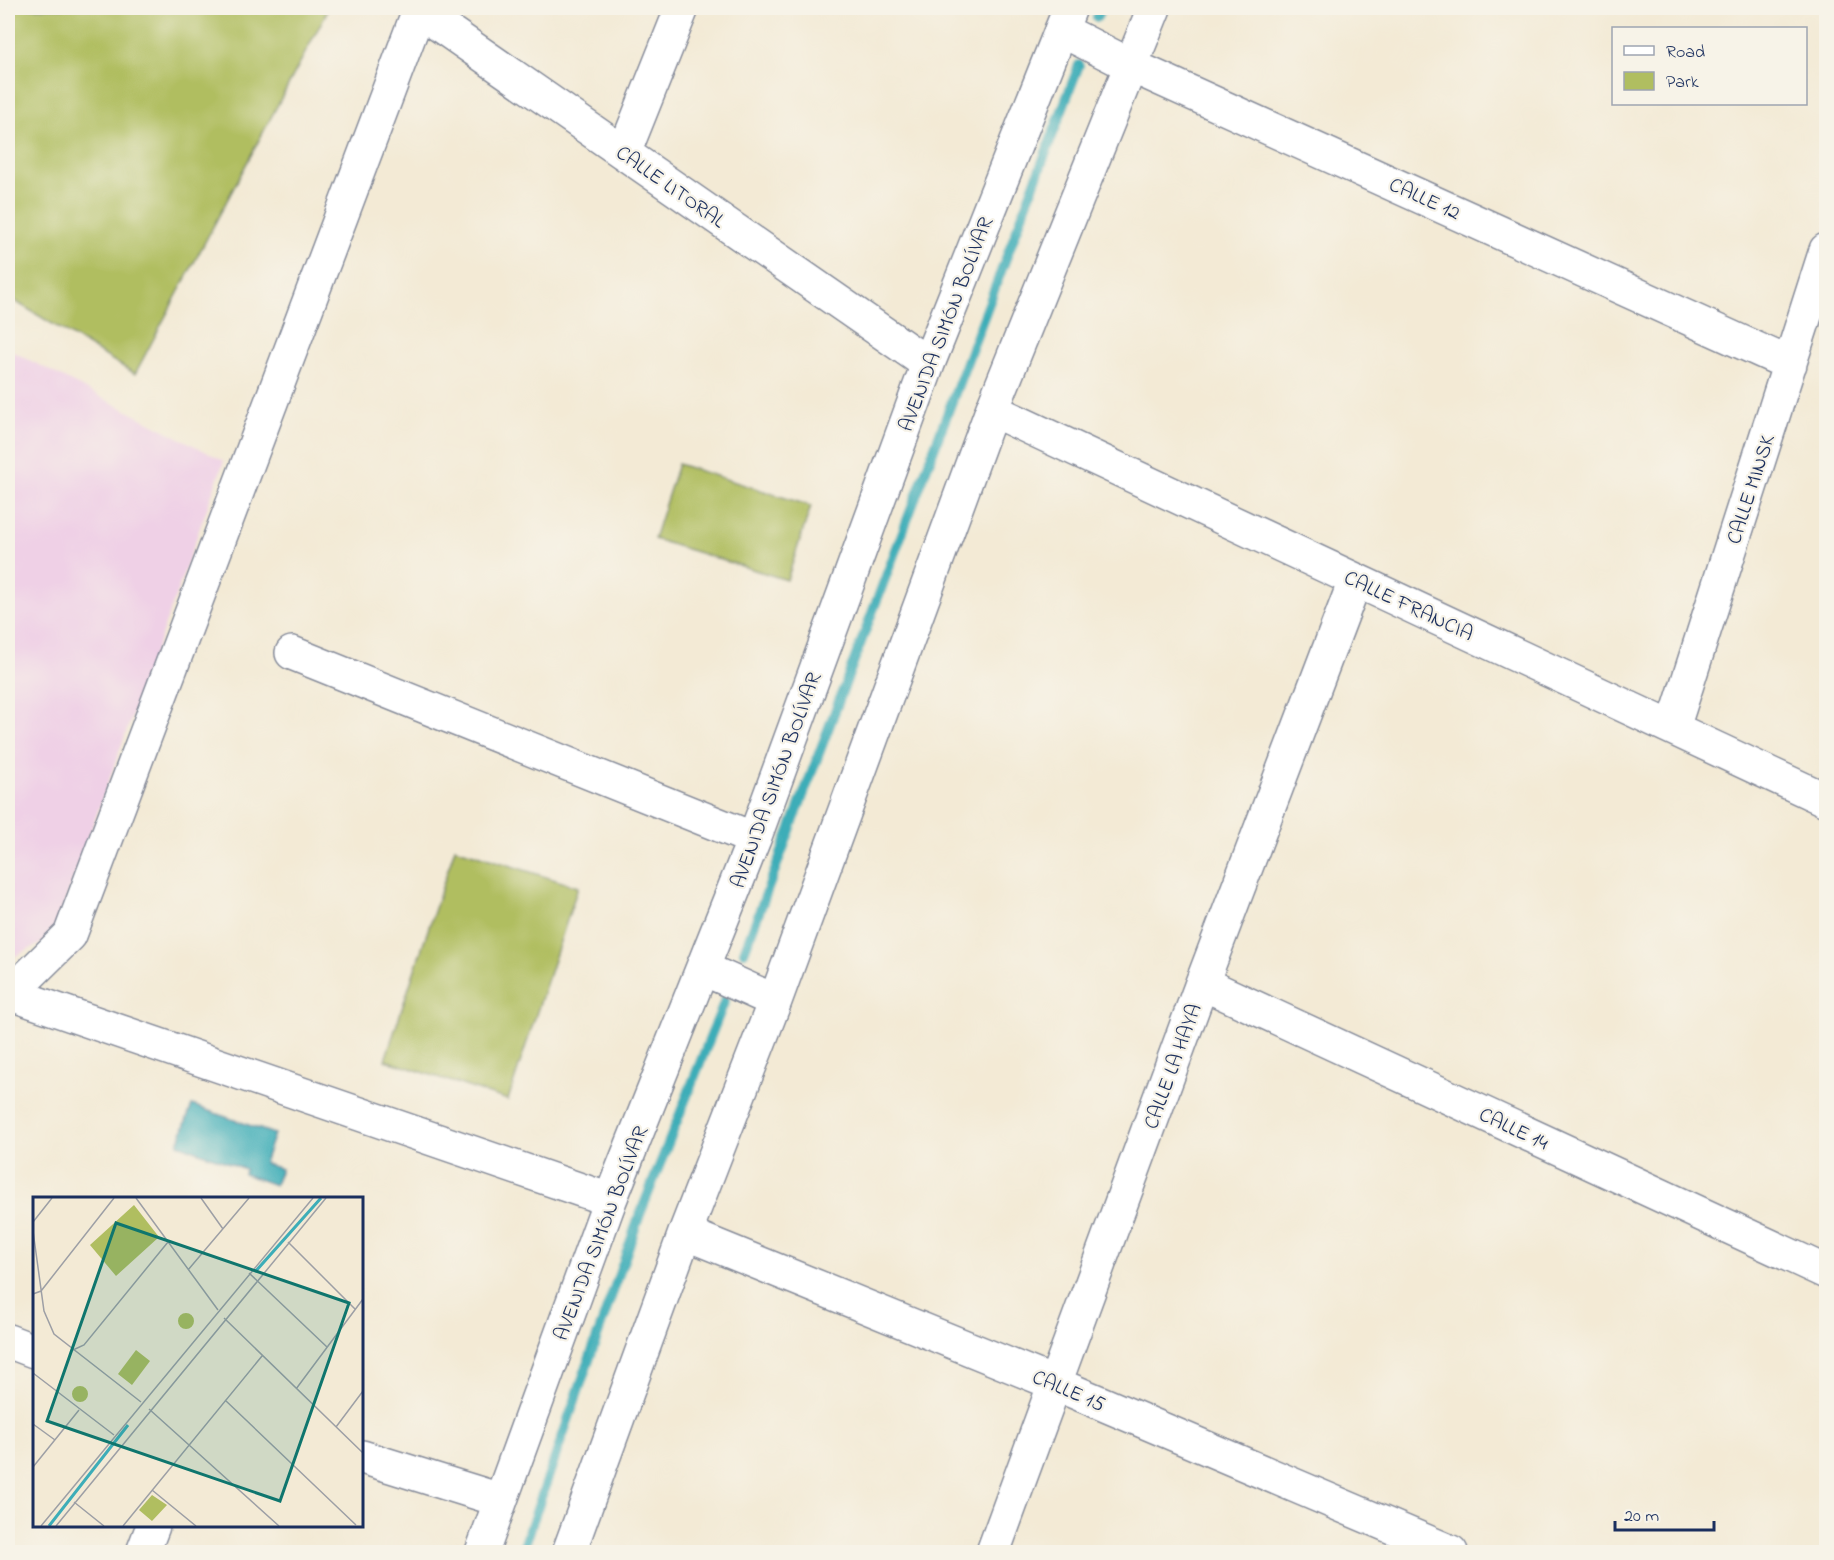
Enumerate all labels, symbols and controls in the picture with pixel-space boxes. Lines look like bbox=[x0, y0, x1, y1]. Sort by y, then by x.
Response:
legend bbox=[1612, 27, 1807, 105]
text: Road bbox=[1666, 40, 1705, 66]
text: Park bbox=[1666, 70, 1699, 96]
street label: CALLE LITORAL bbox=[609, 139, 731, 237]
street label: CALLE 12 bbox=[1384, 171, 1465, 229]
street label: AVENIDA SIMÓN BOLÍVAR bbox=[892, 213, 1002, 436]
street label: CALLE MINSK bbox=[1720, 430, 1784, 548]
street label: CALLE FRANCIA bbox=[1339, 564, 1478, 650]
street label: AVENIDA SIMÓN BOLÍVAR bbox=[724, 668, 830, 893]
street label: CALLE LA HAYA bbox=[1137, 1000, 1210, 1134]
street label: CALLE 14 bbox=[1474, 1101, 1553, 1159]
street label: AVENIDA SIMÓN BOLÍVAR bbox=[547, 1122, 657, 1345]
inset map bbox=[33, 1197, 363, 1527]
street label: CALLE 15 bbox=[1027, 1363, 1109, 1421]
scale bar bbox=[1615, 1494, 1714, 1532]
text: 20 m bbox=[1624, 1504, 1659, 1530]

